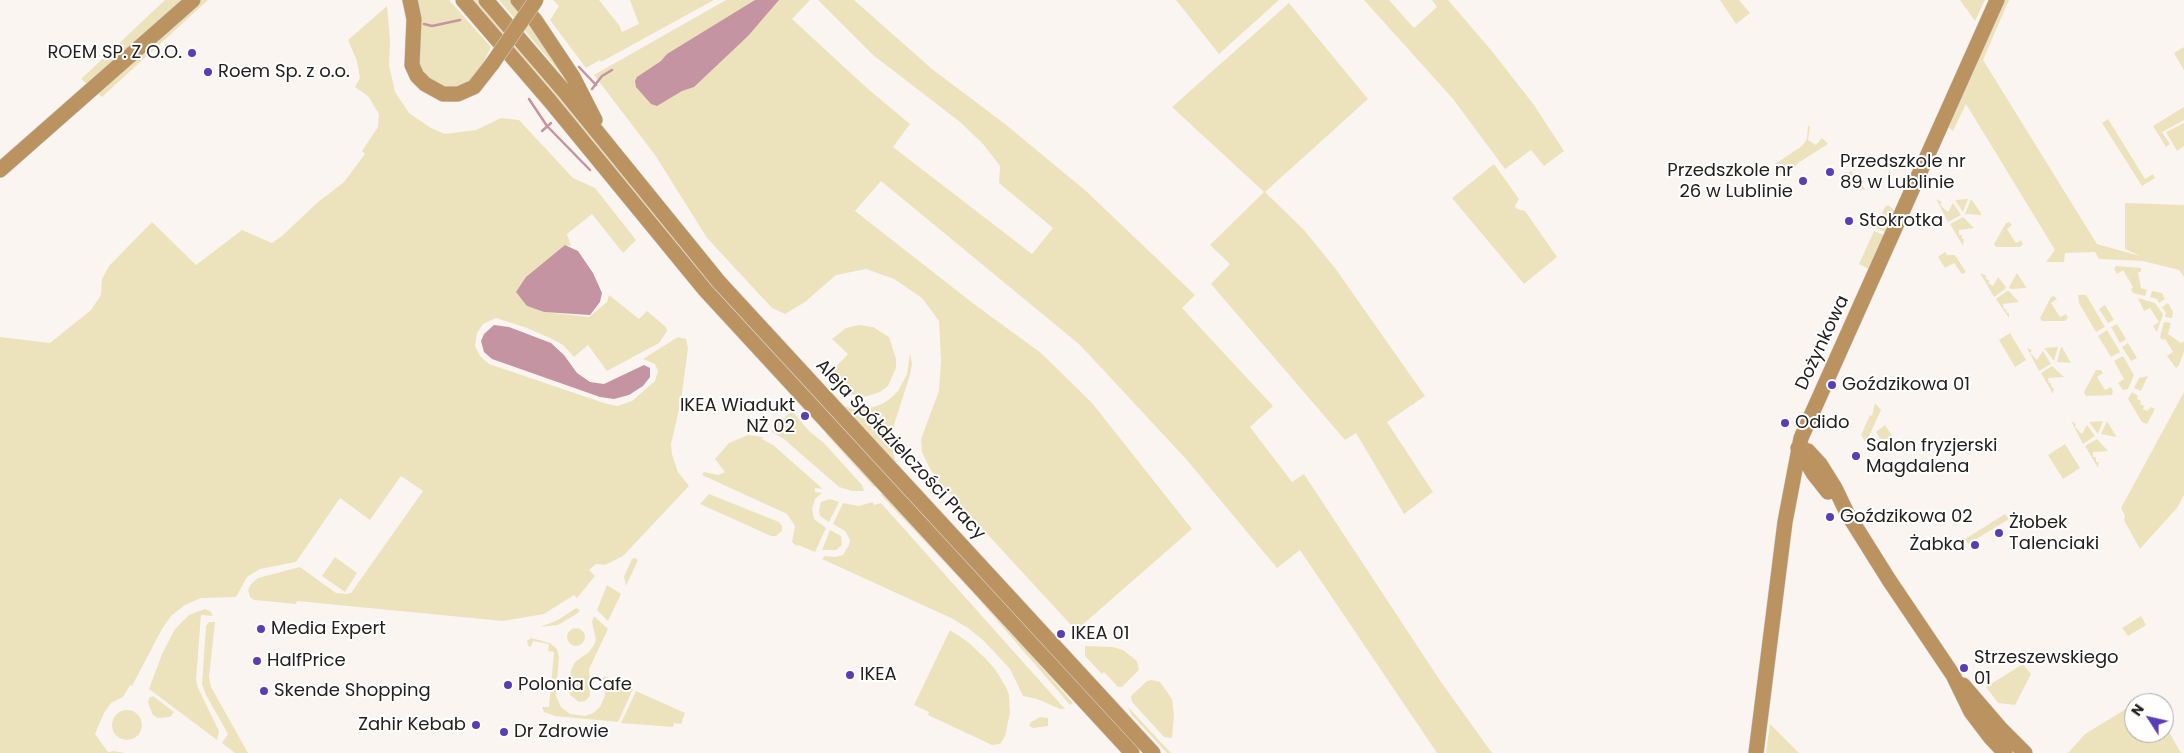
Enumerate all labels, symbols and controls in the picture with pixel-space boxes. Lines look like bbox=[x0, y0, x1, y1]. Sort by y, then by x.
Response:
place label: ROEM SP. Z O.O. bbox=[47, 42, 182, 64]
marker: ROEM SP. Z O.O. bbox=[186, 47, 198, 59]
place label: Roem Sp. z o.o. bbox=[218, 61, 350, 83]
marker: Roem Sp. z o.o. bbox=[202, 66, 214, 78]
place label: Przedszkole nr 89 w Lublinie bbox=[1840, 151, 1966, 193]
place label: Przedszkole nr 26 w Lublinie bbox=[1667, 160, 1793, 202]
marker: Przedszkole nr 89 w Lublinie bbox=[1824, 166, 1836, 178]
marker: Przedszkole nr 26 w Lublinie bbox=[1797, 175, 1809, 187]
place label: Stokrotka bbox=[1859, 210, 1943, 232]
marker: Stokrotka bbox=[1843, 215, 1855, 227]
street label: Dożynkowa bbox=[1792, 292, 1854, 394]
street label: Aleja Spółdzielczości Pracy bbox=[811, 355, 989, 545]
place label: Goździkowa 01 bbox=[1842, 374, 1970, 396]
marker: Goździkowa 01 bbox=[1826, 379, 1838, 391]
place label: IKEA Wiadukt NŻ 02 bbox=[680, 395, 795, 438]
marker: IKEA Wiadukt NŻ 02 bbox=[799, 410, 811, 422]
place label: Odido bbox=[1795, 412, 1849, 434]
marker: Odido bbox=[1779, 417, 1791, 429]
place label: Salon fryzjerski Magdalena bbox=[1866, 435, 1997, 478]
marker: Salon fryzjerski Magdalena bbox=[1850, 450, 1862, 462]
place label: Goździkowa 02 bbox=[1840, 506, 1973, 528]
marker: Goździkowa 02 bbox=[1824, 511, 1836, 523]
place label: Żłobek Talenciaki bbox=[2009, 512, 2099, 554]
marker: Żłobek Talenciaki bbox=[1993, 527, 2005, 539]
place label: Żabka bbox=[1909, 534, 1965, 556]
marker: Żabka bbox=[1969, 539, 1981, 551]
place label: Media Expert bbox=[271, 618, 386, 640]
marker: Media Expert bbox=[255, 623, 267, 635]
place label: IKEA 01 bbox=[1071, 623, 1129, 645]
marker: IKEA 01 bbox=[1055, 628, 1067, 640]
place label: Strzeszewskiego 01 bbox=[1974, 647, 2119, 690]
place label: HalfPrice bbox=[267, 650, 346, 672]
marker: HalfPrice bbox=[251, 655, 263, 667]
marker: Strzeszewskiego 01 bbox=[1958, 662, 1970, 674]
place label: IKEA bbox=[860, 664, 897, 686]
marker: IKEA bbox=[844, 669, 856, 681]
place label: Polonia Cafe bbox=[518, 674, 632, 696]
marker: Polonia Cafe bbox=[502, 679, 514, 691]
place label: Skende Shopping bbox=[274, 680, 431, 702]
marker: Skende Shopping bbox=[258, 685, 270, 697]
north arrow bbox=[2124, 693, 2174, 743]
text: N bbox=[2126, 700, 2149, 720]
place label: Zahir Kebab bbox=[358, 714, 466, 736]
marker: Zahir Kebab bbox=[470, 719, 482, 731]
place label: Dr Zdrowie bbox=[514, 721, 609, 743]
marker: Dr Zdrowie bbox=[498, 726, 510, 738]

